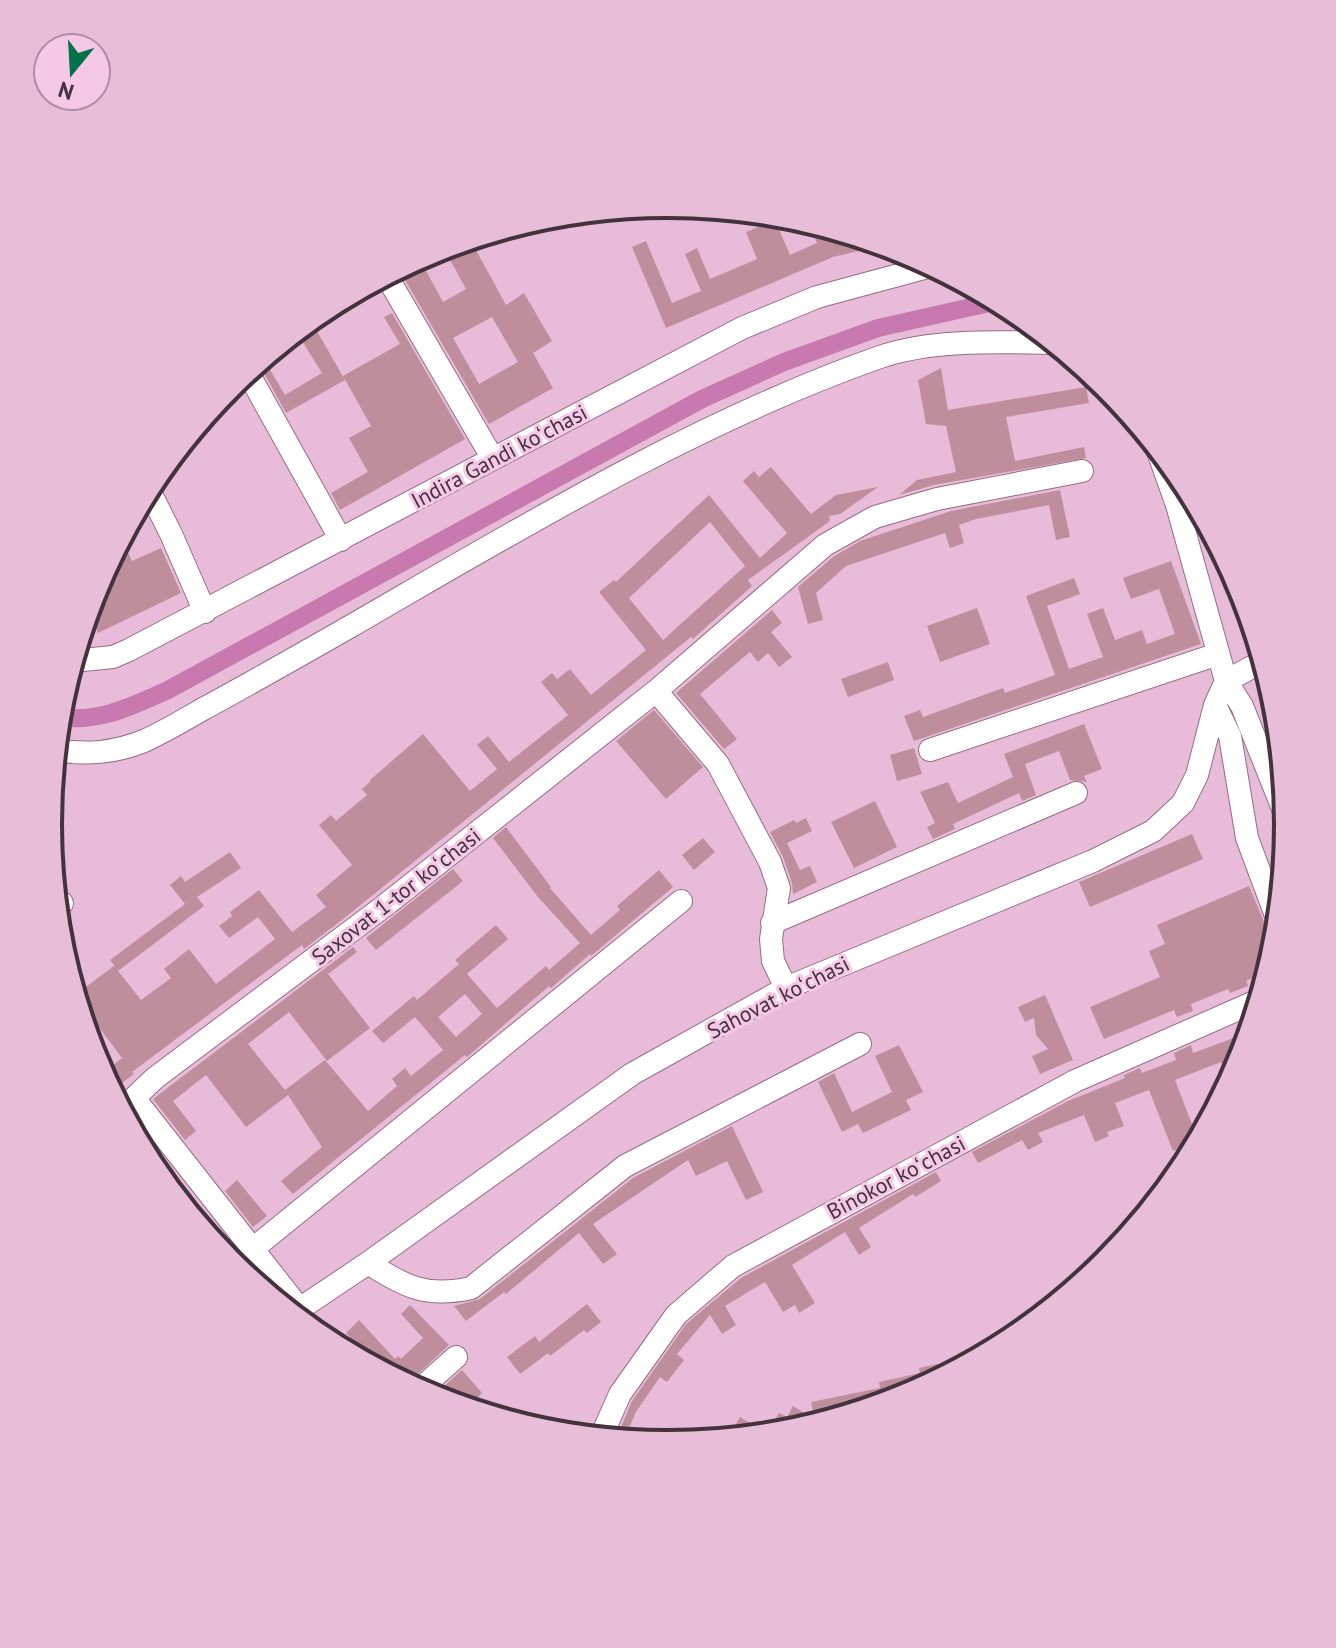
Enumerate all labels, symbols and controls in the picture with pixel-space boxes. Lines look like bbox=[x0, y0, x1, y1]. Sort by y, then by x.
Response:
north arrow bbox=[32, 32, 112, 112]
text: N bbox=[55, 75, 77, 107]
street label: Indira Gandi koʻchasi bbox=[406, 398, 592, 514]
street label: Saxovat 1-tor koʻchasi bbox=[306, 821, 486, 971]
street label: Sahovat koʻchasi bbox=[702, 949, 854, 1045]
street label: Binokor koʻchasi bbox=[822, 1129, 970, 1225]

